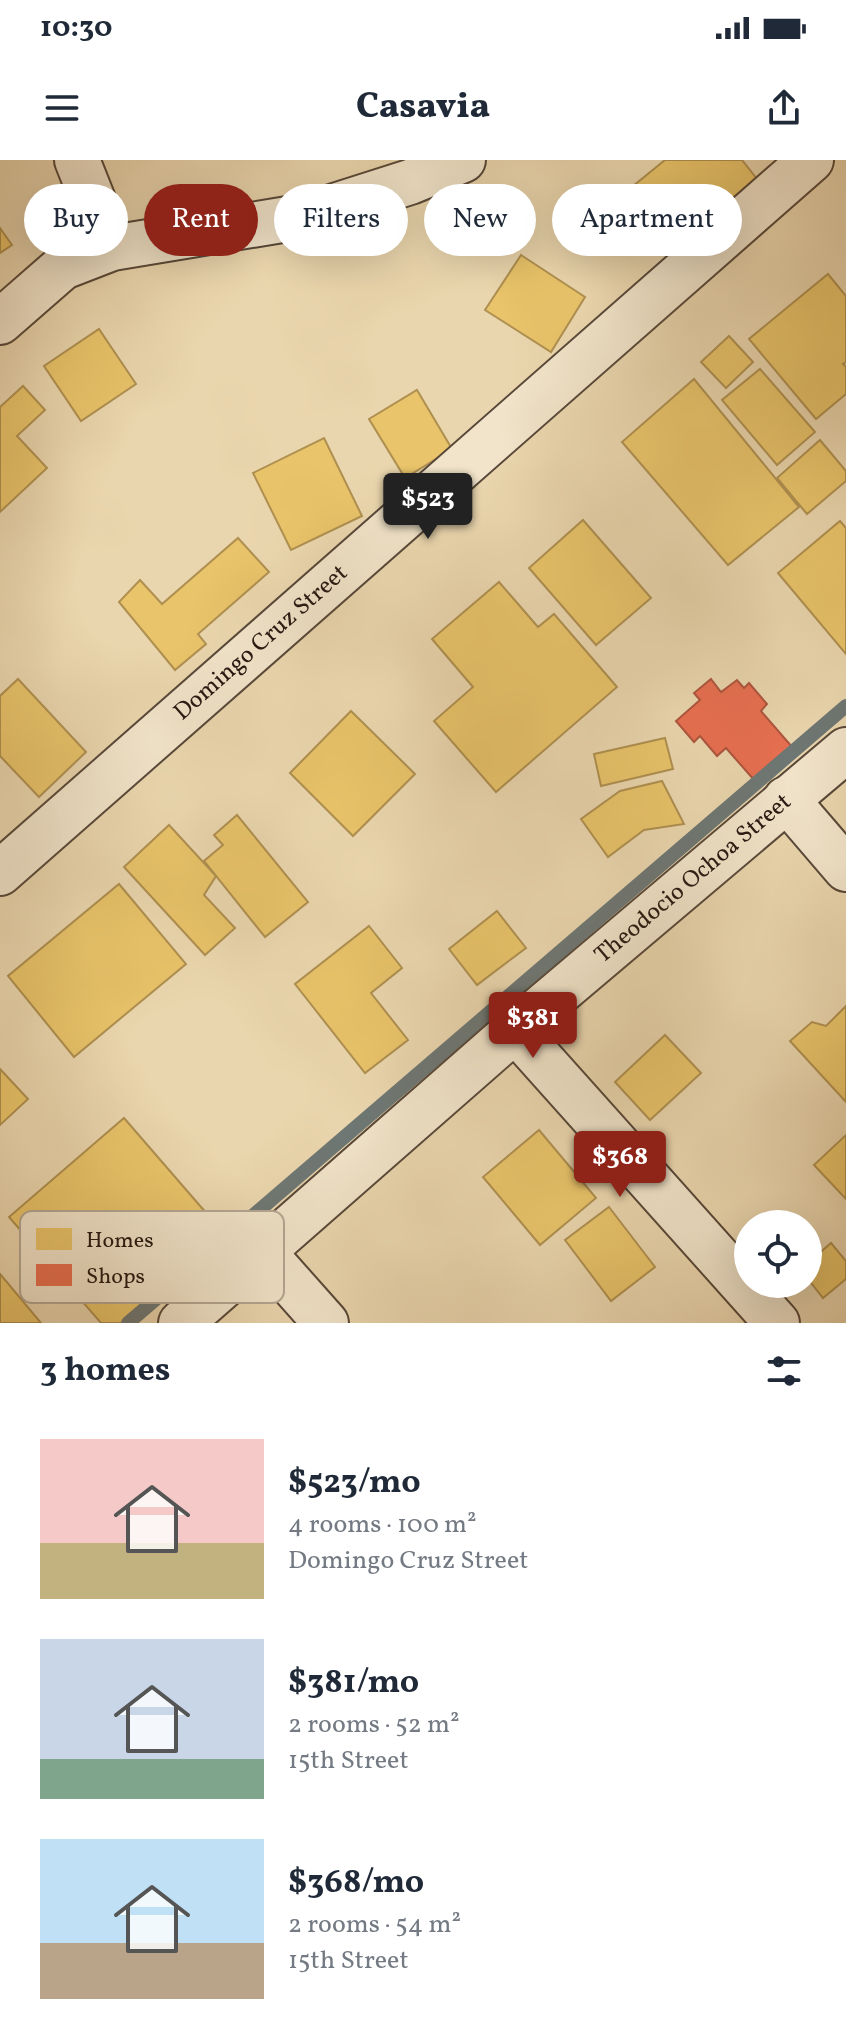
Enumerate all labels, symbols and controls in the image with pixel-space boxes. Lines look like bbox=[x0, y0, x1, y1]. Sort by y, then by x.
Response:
text: 10:30 bbox=[40, 7, 112, 49]
text: Casavia bbox=[356, 83, 490, 133]
icon: menu bbox=[40, 86, 84, 130]
icon: share bbox=[762, 86, 806, 130]
chip: Buy bbox=[24, 184, 128, 256]
chip: Rent bbox=[144, 184, 258, 256]
chip: Filters bbox=[274, 184, 408, 256]
chip: New bbox=[424, 184, 536, 256]
chip: Apartment bbox=[552, 184, 742, 256]
pin: $523 bbox=[381, 473, 475, 541]
text: $523 bbox=[401, 481, 455, 517]
street label: Domingo Cruz Street bbox=[167, 557, 356, 729]
street label: Theodocio Ochoa Street bbox=[588, 786, 799, 972]
pin: $381 bbox=[486, 992, 580, 1060]
text: $381 bbox=[507, 1000, 559, 1036]
pin: $368 bbox=[573, 1131, 667, 1199]
text: $368 bbox=[592, 1139, 648, 1175]
map controls bbox=[734, 1210, 822, 1298]
button: locate bbox=[734, 1210, 822, 1298]
legend bbox=[20, 1211, 284, 1303]
text: Homes bbox=[86, 1226, 154, 1257]
text: Shops bbox=[86, 1262, 145, 1293]
text: 3 homes bbox=[40, 1348, 170, 1395]
icon: filters bbox=[762, 1349, 806, 1393]
text: $523/mo bbox=[288, 1460, 421, 1507]
icon: home bbox=[104, 1471, 200, 1567]
text: 4 rooms · 100 m² bbox=[288, 1507, 477, 1543]
text: Domingo Cruz Street bbox=[288, 1543, 528, 1579]
text: $381/mo bbox=[288, 1660, 419, 1707]
icon: home bbox=[104, 1671, 200, 1767]
text: 2 rooms · 52 m² bbox=[288, 1707, 460, 1743]
text: 15th Street bbox=[288, 1743, 409, 1779]
text: $368/mo bbox=[288, 1860, 424, 1907]
icon: home bbox=[104, 1871, 200, 1967]
text: 2 rooms · 54 m² bbox=[288, 1907, 461, 1943]
text: 15th Street bbox=[288, 1943, 409, 1979]

